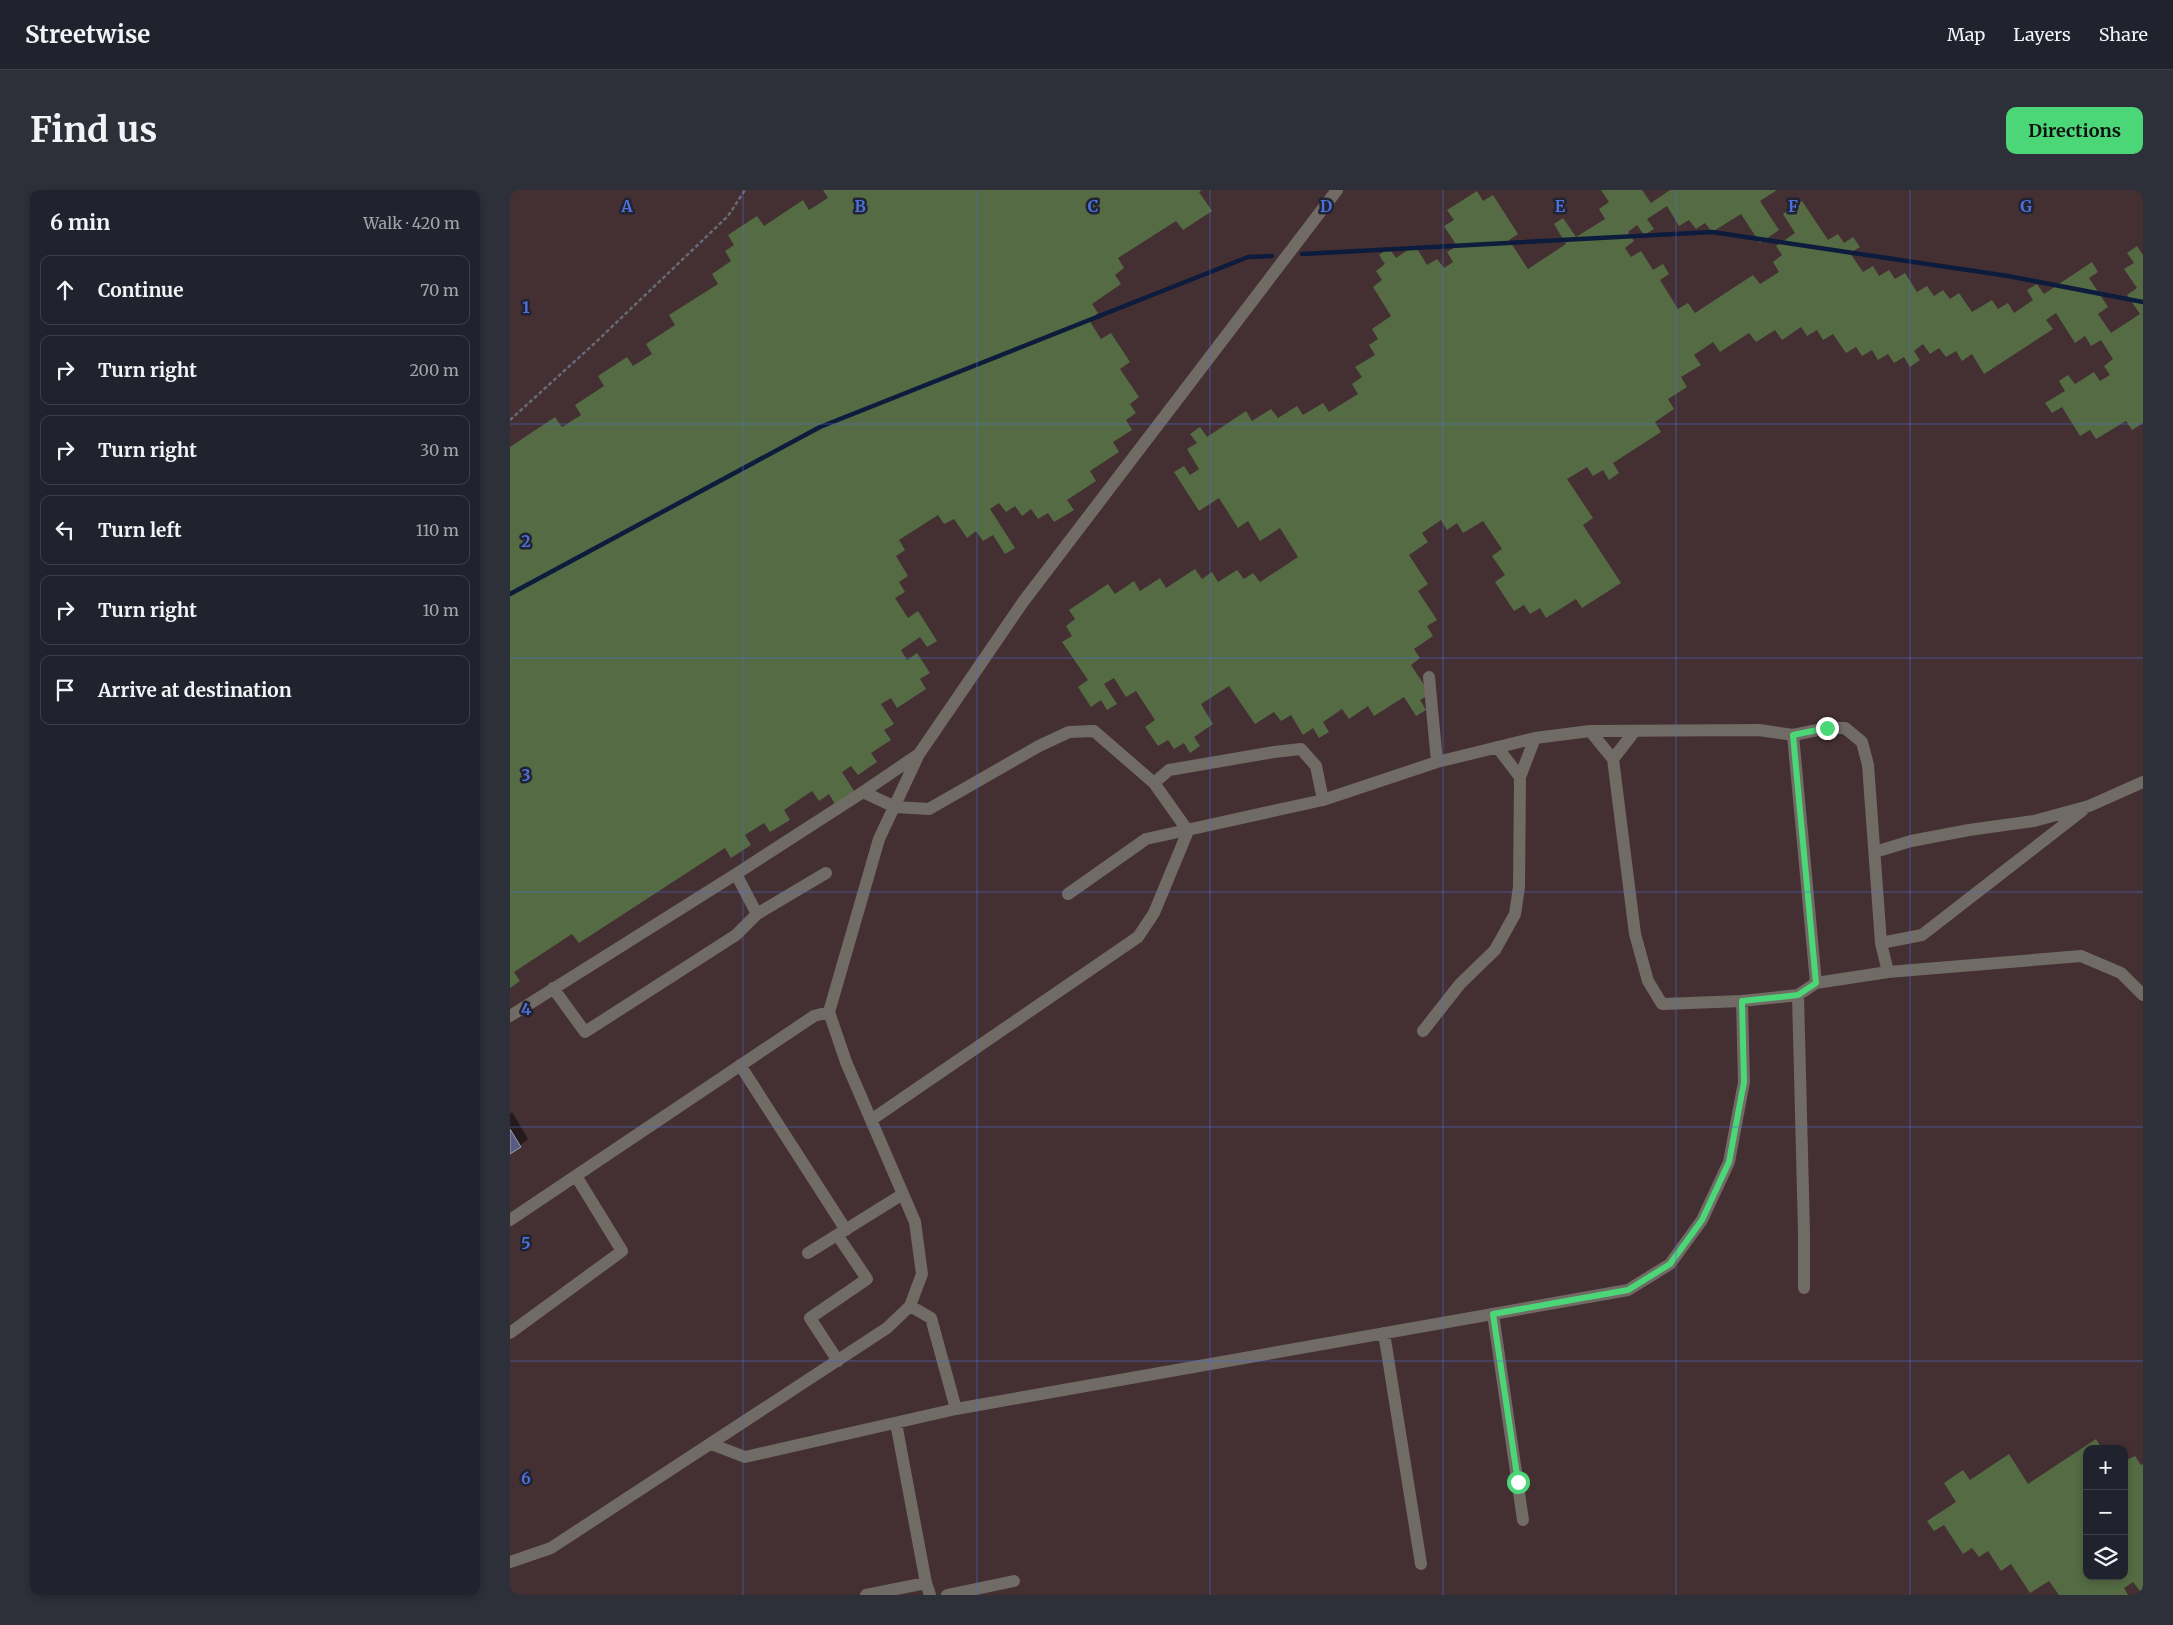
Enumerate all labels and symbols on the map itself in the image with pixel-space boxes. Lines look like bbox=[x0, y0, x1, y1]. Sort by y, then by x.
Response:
text: A bbox=[620, 196, 633, 216]
text: B bbox=[854, 196, 866, 216]
text: C bbox=[1088, 196, 1098, 216]
text: D bbox=[1320, 196, 1332, 216]
text: E bbox=[1555, 196, 1566, 216]
text: F bbox=[1788, 196, 1798, 216]
text: G bbox=[2020, 196, 2032, 216]
text: 1 bbox=[522, 297, 530, 317]
text: 2 bbox=[521, 531, 531, 551]
route end bbox=[1816, 717, 1839, 740]
text: 3 bbox=[521, 765, 531, 785]
text: 4 bbox=[521, 999, 531, 1019]
text: 5 bbox=[521, 1233, 531, 1253]
text: 6 bbox=[521, 1468, 531, 1488]
route start bbox=[1507, 1471, 1530, 1494]

